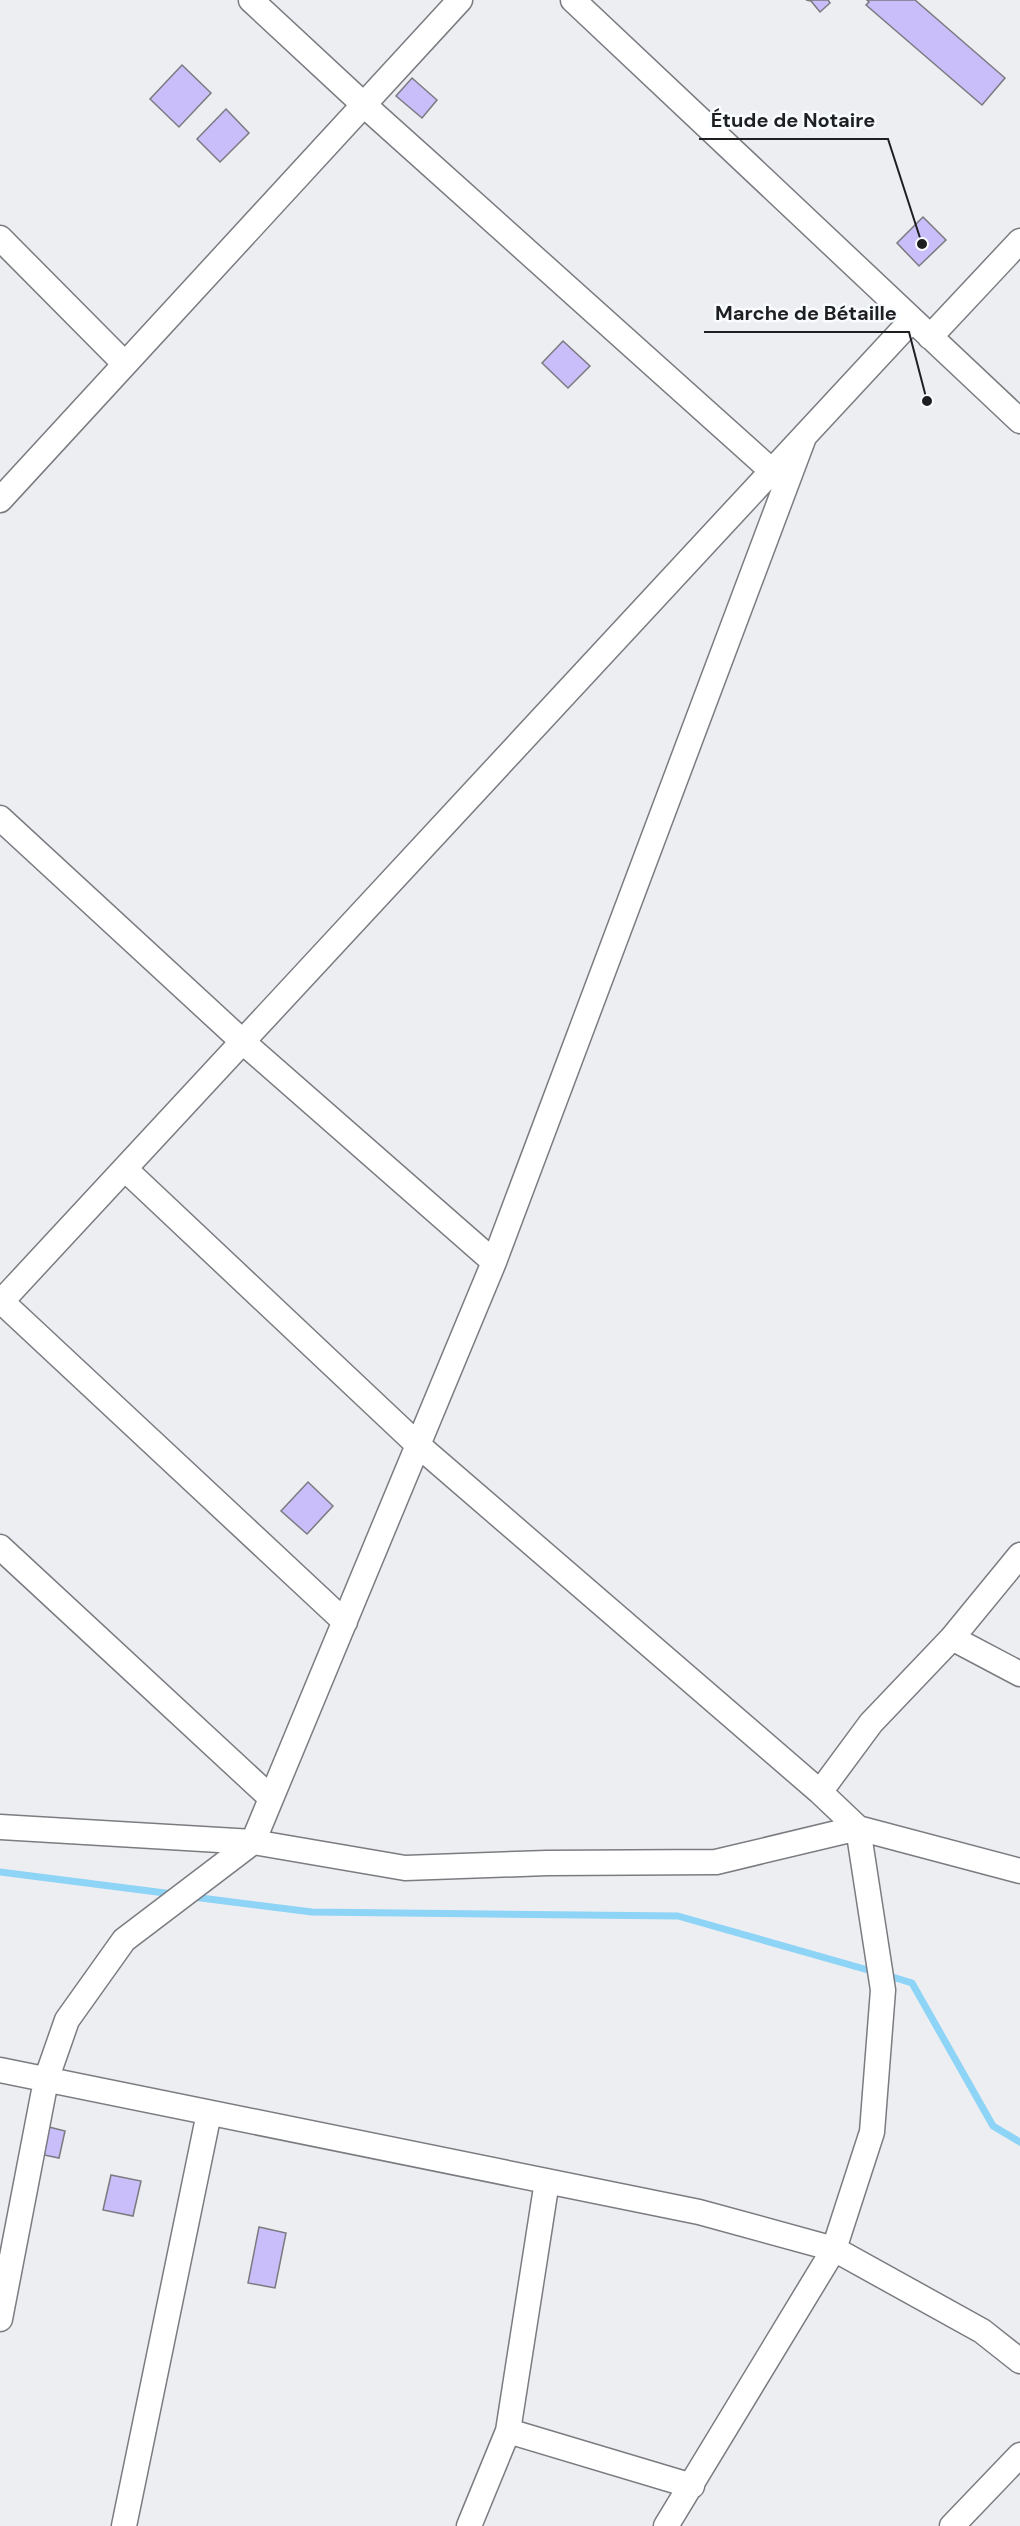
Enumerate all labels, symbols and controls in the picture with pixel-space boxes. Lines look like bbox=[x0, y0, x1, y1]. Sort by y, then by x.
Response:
callout: Étude de Notaire bbox=[699, 101, 888, 139]
text: Étude de Notaire bbox=[711, 107, 875, 133]
callout: Marche de Bétaille bbox=[704, 294, 909, 332]
text: Marche de Bétaille bbox=[715, 300, 897, 326]

